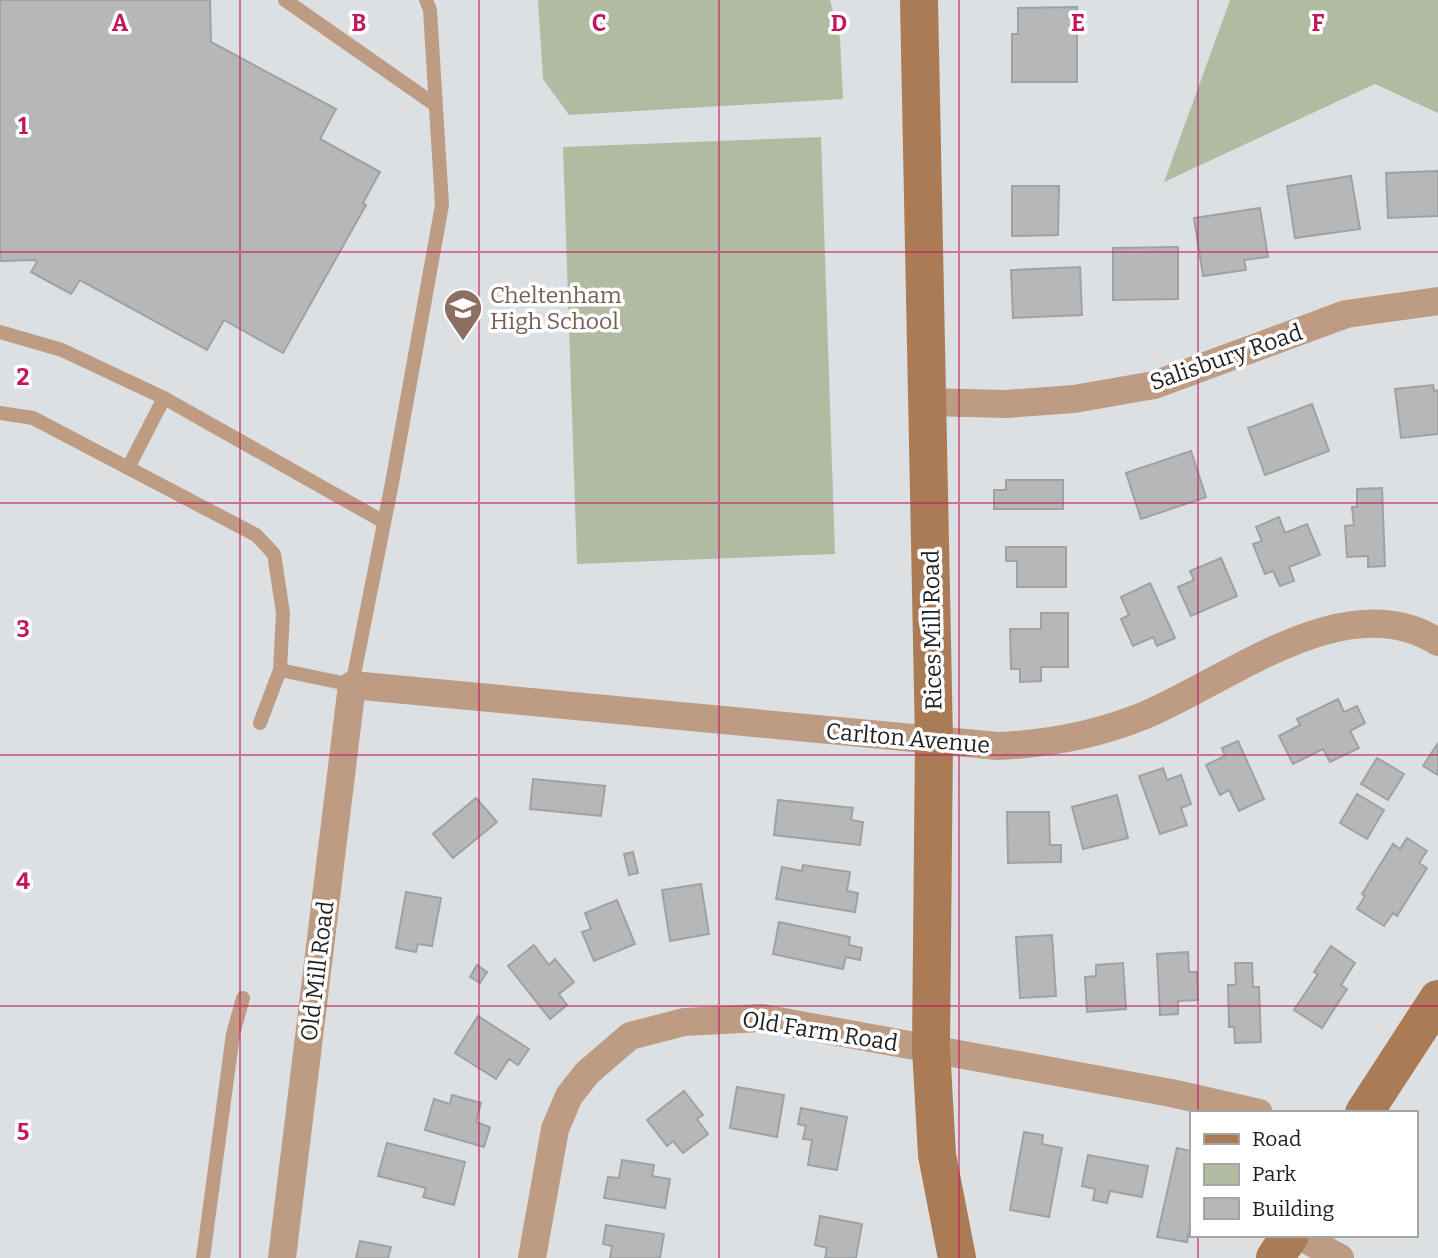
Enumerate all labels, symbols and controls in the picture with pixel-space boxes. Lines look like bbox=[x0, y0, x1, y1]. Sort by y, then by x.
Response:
text: A bbox=[112, 9, 129, 37]
text: B bbox=[352, 9, 366, 37]
text: C bbox=[592, 9, 606, 37]
text: D bbox=[831, 9, 847, 37]
text: E bbox=[1071, 9, 1085, 37]
text: F bbox=[1312, 9, 1325, 37]
text: 1 bbox=[18, 112, 28, 140]
place label: Cheltenham High School bbox=[490, 281, 622, 335]
school or university icon: Cheltenham High School bbox=[442, 287, 484, 342]
street label: Salisbury Road bbox=[1146, 318, 1306, 396]
text: 2 bbox=[17, 363, 30, 391]
street label: Rices Mill Road bbox=[917, 549, 947, 710]
text: 3 bbox=[16, 615, 30, 643]
street label: Carlton Avenue bbox=[825, 717, 991, 759]
text: 4 bbox=[16, 867, 30, 895]
street label: Old Mill Road bbox=[295, 899, 340, 1043]
street label: Old Farm Road bbox=[740, 1005, 900, 1057]
legend bbox=[1190, 1111, 1417, 1237]
text: 5 bbox=[17, 1118, 29, 1146]
text: Road bbox=[1252, 1126, 1301, 1152]
text: Park bbox=[1252, 1161, 1296, 1187]
text: Building bbox=[1252, 1196, 1335, 1222]

